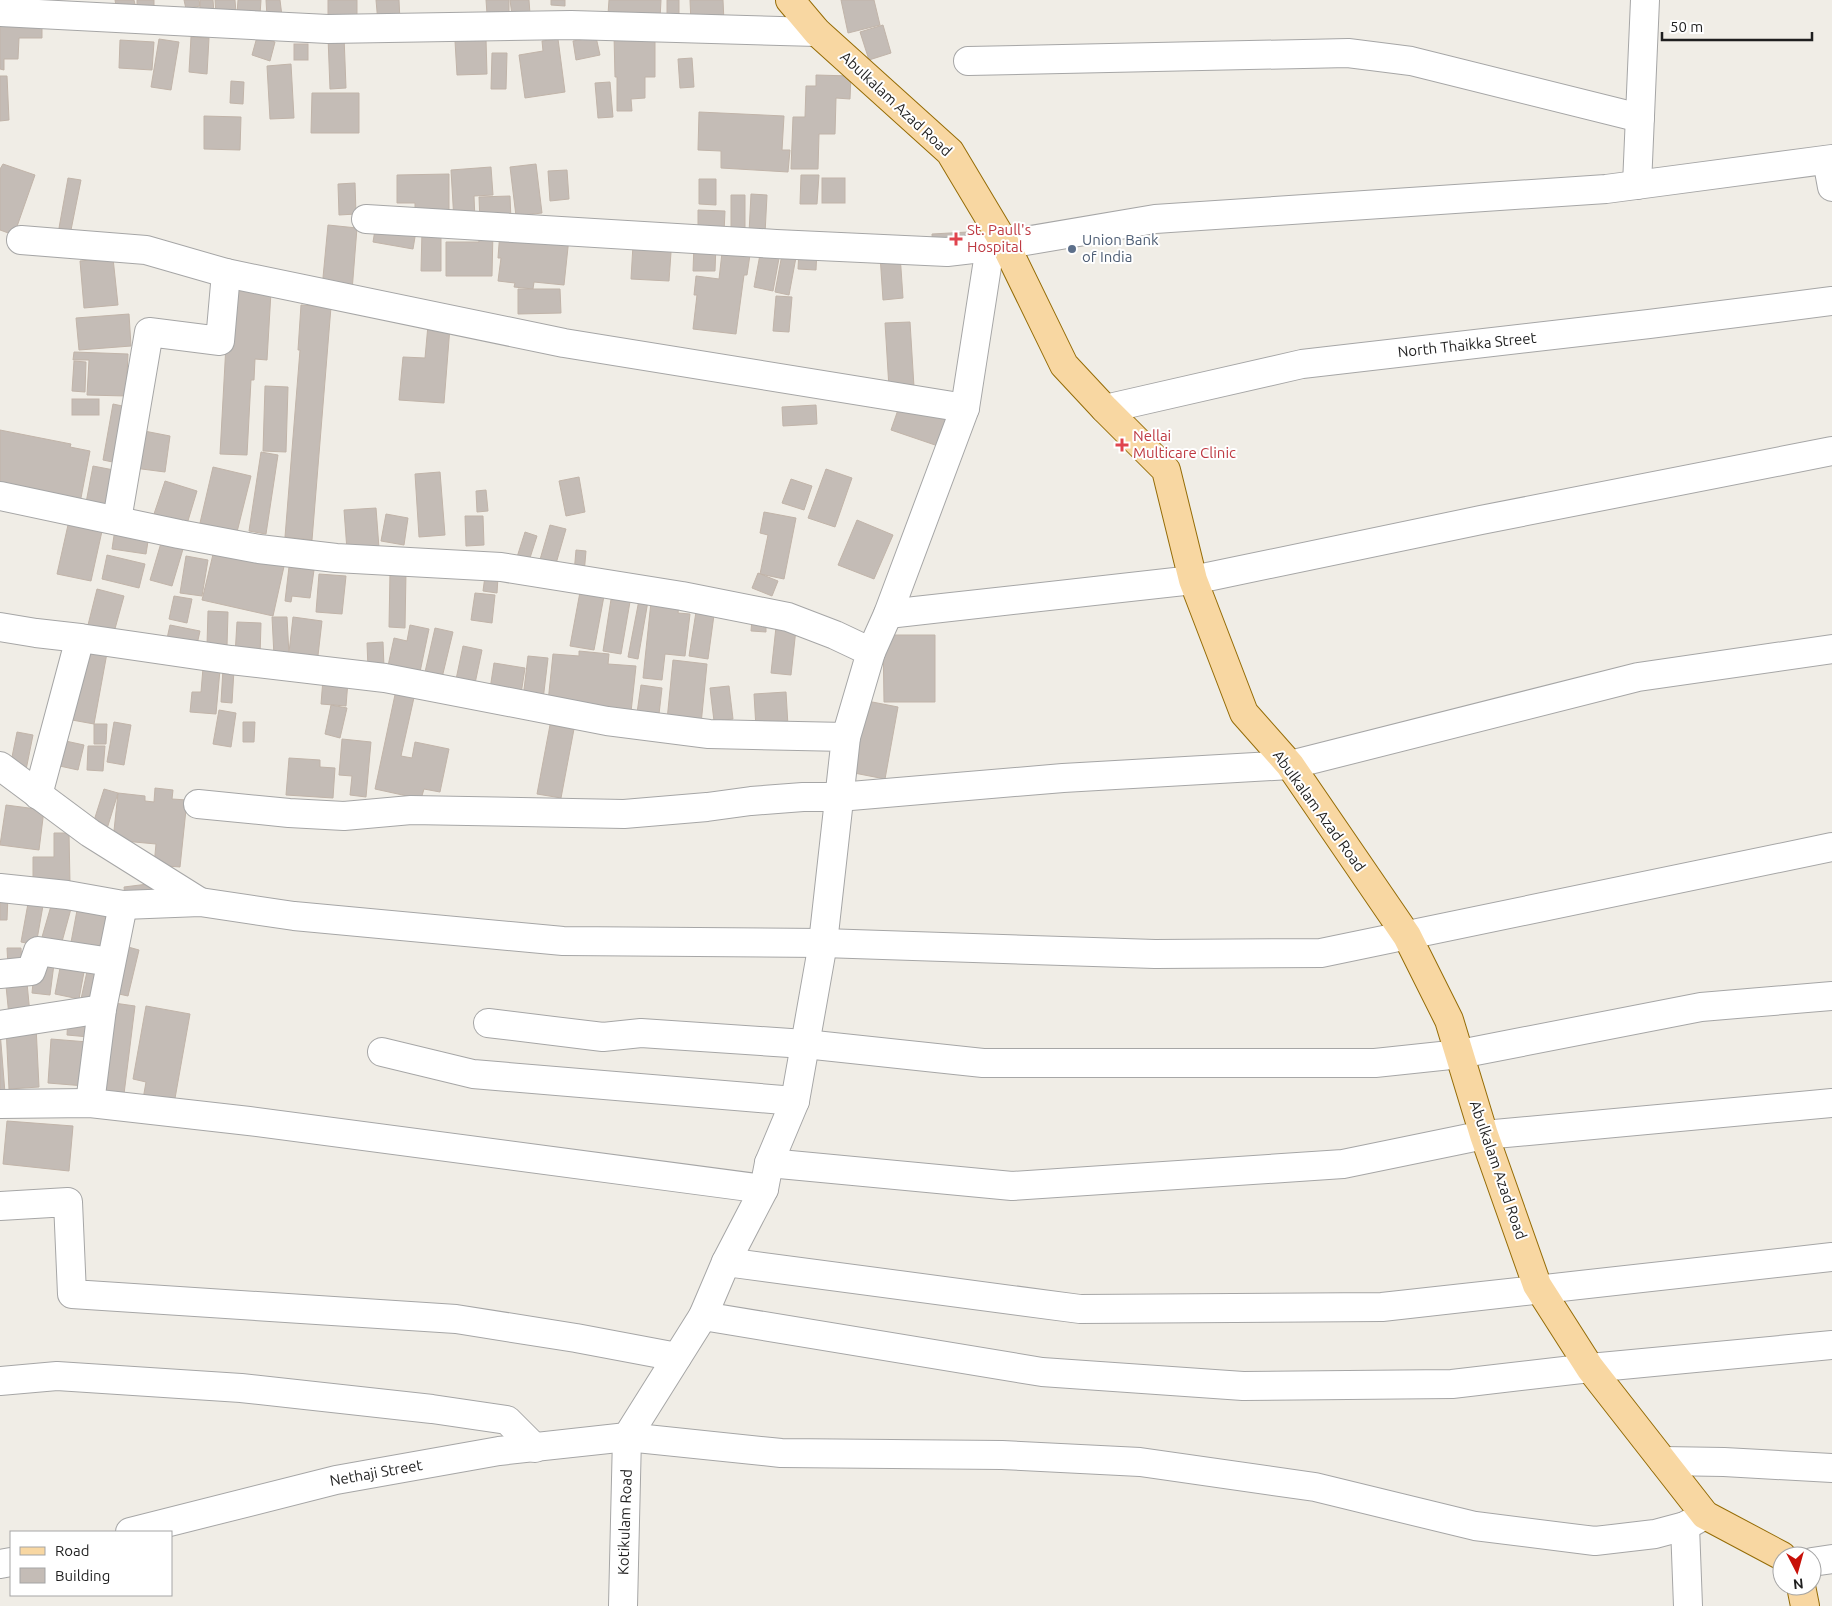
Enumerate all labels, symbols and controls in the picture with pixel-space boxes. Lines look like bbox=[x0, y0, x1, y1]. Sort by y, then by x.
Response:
scale bar bbox=[1662, 10, 1812, 42]
text: 50 m bbox=[1670, 18, 1703, 35]
street label: Abulkalam Azad Road bbox=[837, 48, 955, 160]
place label: St. Paull's Hospital bbox=[967, 221, 1031, 255]
place label: Union Bank of India bbox=[1082, 231, 1159, 265]
marker: St. Paull's Hospital bbox=[949, 232, 963, 246]
marker: Union Bank of India bbox=[1066, 243, 1078, 255]
street label: North Thaikka Street bbox=[1397, 329, 1537, 360]
place label: Nellai Multicare Clinic bbox=[1133, 427, 1236, 461]
marker: Nellai Multicare Clinic bbox=[1115, 438, 1129, 452]
street label: Abulkalam Azad Road bbox=[1270, 747, 1369, 875]
street label: Abulkalam Azad Road bbox=[1467, 1098, 1530, 1241]
street label: Nethaji Street bbox=[328, 1456, 424, 1489]
street label: Kotikulam Road bbox=[614, 1469, 635, 1575]
legend bbox=[10, 1531, 172, 1596]
text: Road bbox=[55, 1542, 90, 1559]
north arrow bbox=[1772, 1546, 1822, 1596]
text: Building bbox=[55, 1567, 110, 1584]
text: N bbox=[1792, 1575, 1804, 1592]

